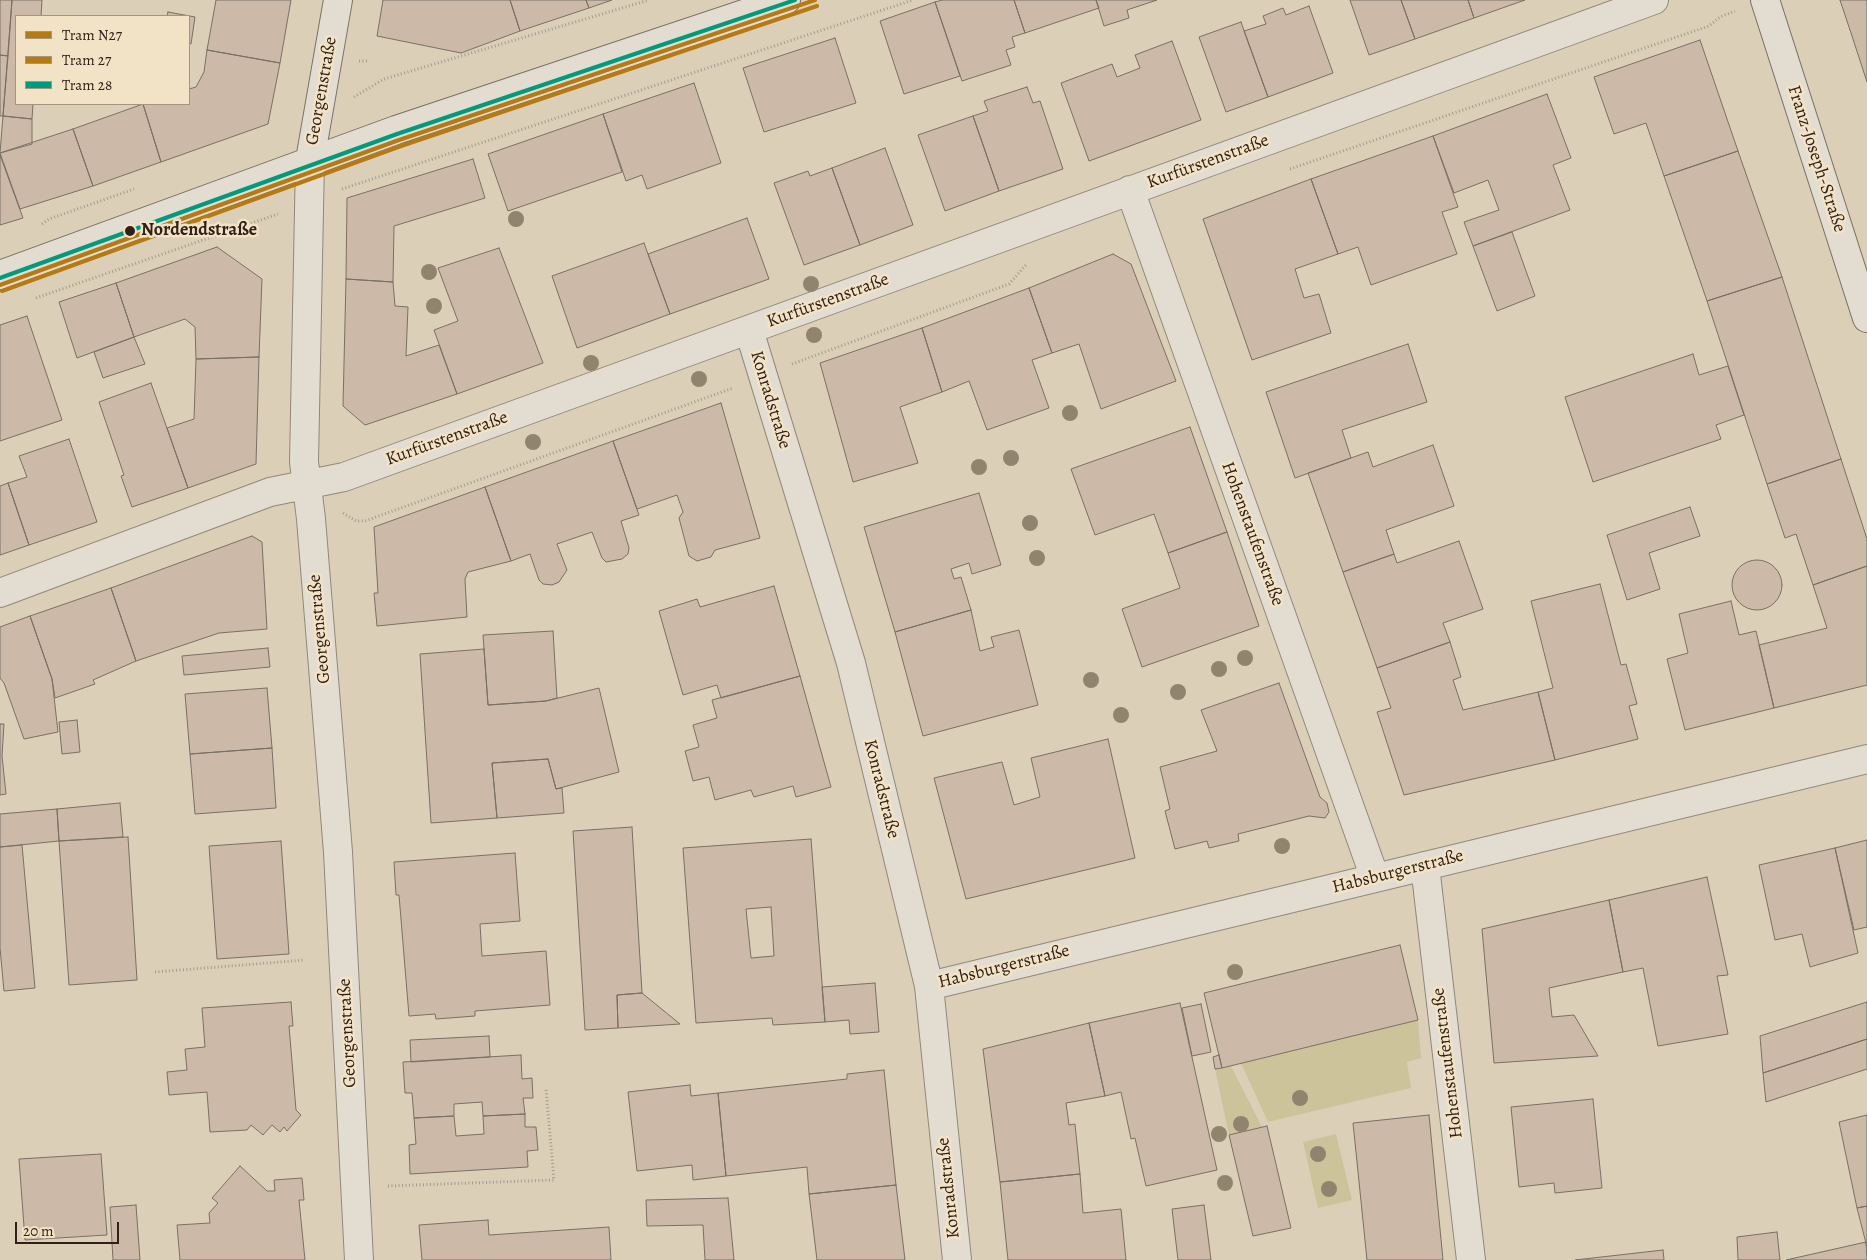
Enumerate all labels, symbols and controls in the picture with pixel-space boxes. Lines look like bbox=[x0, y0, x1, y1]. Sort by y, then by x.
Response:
legend bbox=[15, 15, 190, 105]
text: Tram N27 bbox=[62, 25, 122, 45]
street label: Georgenstraße bbox=[302, 35, 342, 147]
text: Tram 27 bbox=[62, 50, 111, 70]
text: Tram 28 bbox=[62, 75, 112, 95]
street label: Franz-Joseph-Straße bbox=[1782, 83, 1850, 235]
street label: Kurfürstenstraße bbox=[1144, 130, 1272, 194]
place label: Nordendstraße bbox=[141, 220, 257, 242]
marker: Nordendstraße bbox=[123, 224, 137, 238]
street label: Kurfürstenstraße bbox=[764, 269, 892, 333]
street label: Konradstraße bbox=[745, 348, 795, 452]
street label: Kurfürstenstraße bbox=[383, 407, 511, 471]
street label: Hohenstaufenstraße bbox=[1216, 459, 1288, 609]
street label: Georgenstraße bbox=[304, 574, 336, 684]
street label: Konradstraße bbox=[858, 737, 904, 841]
street label: Habsburgerstraße bbox=[1330, 845, 1466, 899]
street label: Habsburgerstraße bbox=[936, 940, 1072, 994]
street label: Georgenstraße bbox=[334, 978, 362, 1088]
street label: Hohenstaufenstraße bbox=[1428, 986, 1468, 1140]
street label: Konradstraße bbox=[933, 1136, 965, 1240]
scale bar bbox=[18, 1212, 121, 1244]
text: 20 m bbox=[23, 1221, 54, 1241]

